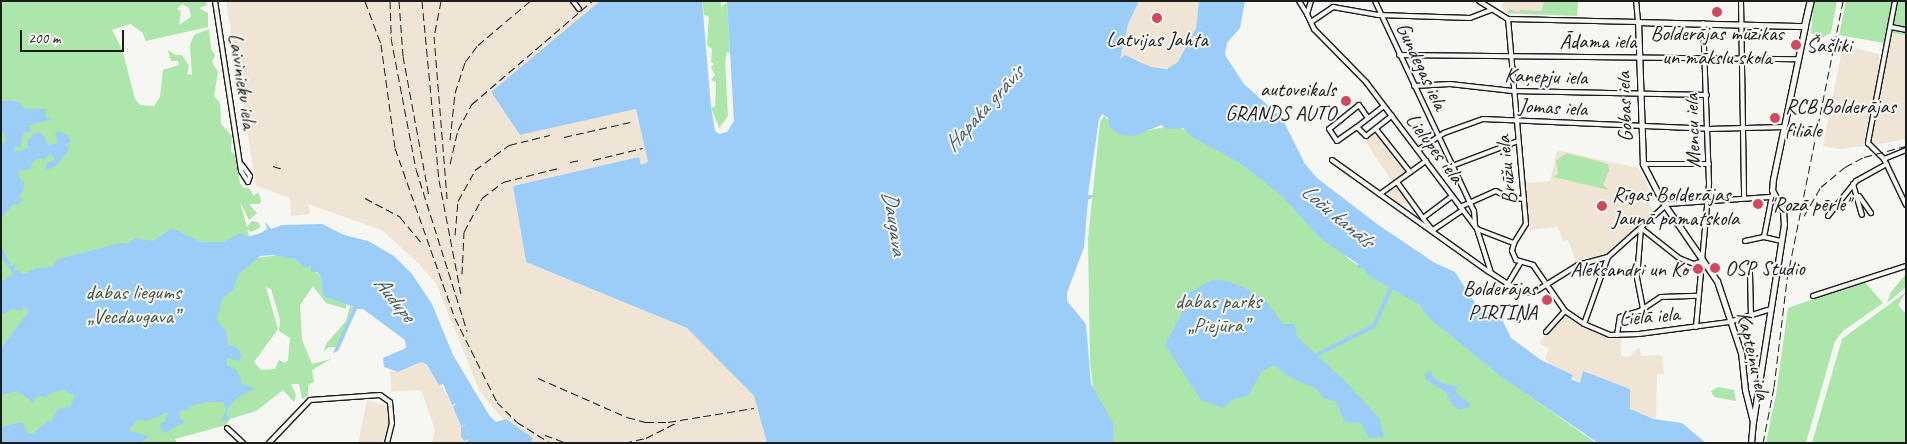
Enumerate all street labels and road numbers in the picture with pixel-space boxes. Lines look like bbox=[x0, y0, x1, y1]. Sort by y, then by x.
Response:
street label: Gundegas iela bbox=[1391, 18, 1453, 114]
street label: Ādama iela bbox=[1559, 28, 1637, 54]
street label: Laivinieku iela bbox=[223, 31, 263, 131]
street label: Kaņepju iela bbox=[1504, 62, 1588, 90]
street label: Gobas iela bbox=[1610, 71, 1638, 143]
street label: Jomas iela bbox=[1518, 93, 1588, 121]
street label: Mencu iela bbox=[1678, 93, 1706, 169]
street label: Lielupes iela bbox=[1401, 108, 1469, 188]
street label: Brūžu iela bbox=[1490, 135, 1522, 205]
street label: Lielā iela bbox=[1618, 301, 1680, 331]
street label: Kapteiņu iela bbox=[1732, 309, 1776, 403]

